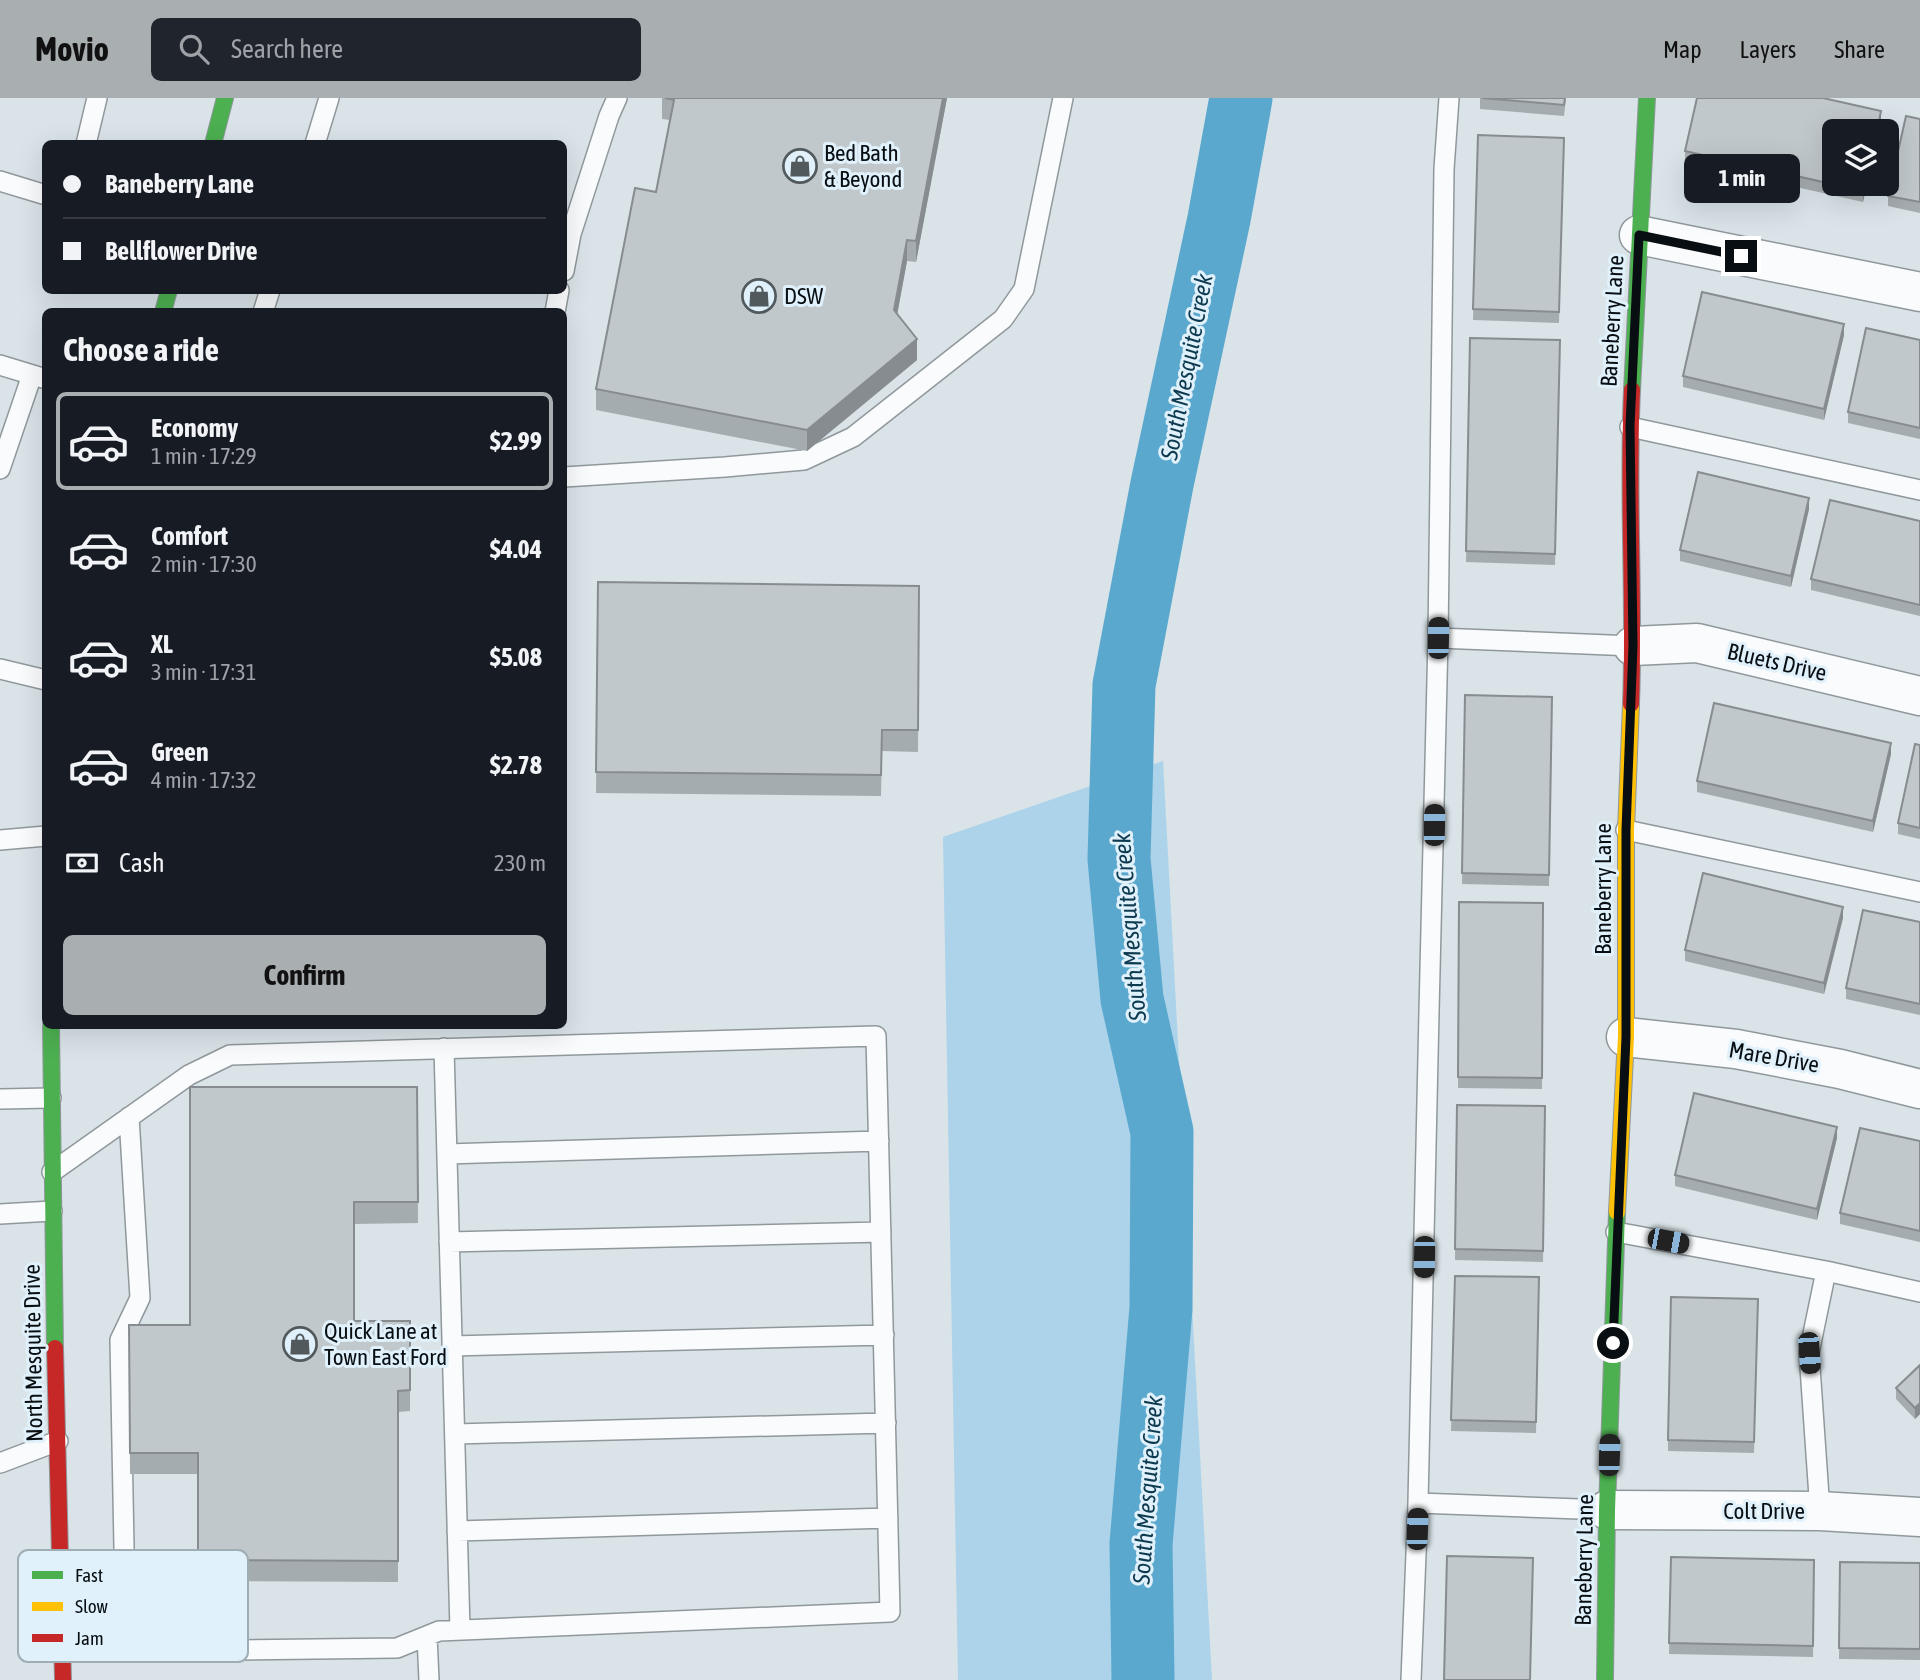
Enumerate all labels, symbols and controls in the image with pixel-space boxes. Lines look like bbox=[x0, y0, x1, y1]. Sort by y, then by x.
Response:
search box bbox=[151, 18, 641, 81]
text: Movio bbox=[35, 30, 109, 68]
icon: search bbox=[175, 30, 213, 68]
text: Search here bbox=[231, 34, 343, 64]
text: Map bbox=[1663, 36, 1702, 63]
text: Layers bbox=[1740, 36, 1796, 63]
text: Share bbox=[1834, 36, 1885, 63]
map controls bbox=[1822, 119, 1899, 196]
button: layers bbox=[1822, 119, 1899, 196]
place label: Bed Bath & Beyond bbox=[824, 140, 902, 192]
shop icon: Bed Bath & Beyond bbox=[781, 147, 819, 185]
callout: 1 min bbox=[1683, 155, 1799, 204]
text: 1 min bbox=[1719, 165, 1765, 191]
text: Baneberry Lane bbox=[105, 169, 254, 199]
text: Bellflower Drive bbox=[105, 236, 257, 266]
route end bbox=[1725, 240, 1757, 272]
street label: Baneberry Lane bbox=[1596, 254, 1628, 388]
water label: South Mesquite Creek bbox=[1155, 271, 1218, 463]
shop icon: DSW bbox=[740, 277, 778, 315]
place label: DSW bbox=[784, 283, 824, 309]
text: Choose a ride bbox=[63, 331, 219, 368]
icon: car bbox=[67, 410, 130, 473]
text: Economy bbox=[151, 413, 238, 443]
text: $2.99 bbox=[490, 426, 542, 456]
text: 1 min · 17:29 bbox=[151, 443, 257, 469]
icon: car bbox=[67, 518, 130, 581]
text: Comfort bbox=[151, 521, 228, 551]
text: $4.04 bbox=[490, 534, 542, 564]
text: 2 min · 17:30 bbox=[151, 551, 257, 577]
car bbox=[1428, 617, 1449, 659]
icon: car bbox=[67, 626, 130, 689]
text: XL bbox=[151, 629, 173, 659]
street label: Bluets Drive bbox=[1725, 638, 1829, 686]
text: $5.08 bbox=[490, 642, 542, 672]
text: 3 min · 17:31 bbox=[151, 659, 257, 685]
icon: car bbox=[67, 734, 130, 797]
text: Green bbox=[151, 737, 209, 767]
text: $2.78 bbox=[490, 750, 542, 780]
text: 4 min · 17:32 bbox=[151, 767, 257, 793]
car bbox=[1424, 804, 1445, 846]
street label: Baneberry Lane bbox=[1590, 823, 1616, 955]
water label: South Mesquite Creek bbox=[1108, 831, 1151, 1023]
icon: cash bbox=[63, 844, 101, 882]
text: Cash bbox=[119, 848, 165, 878]
text: 230 m bbox=[494, 850, 546, 876]
button: Confirm bbox=[63, 935, 546, 1015]
street label: Mare Drive bbox=[1727, 1036, 1821, 1078]
car bbox=[1646, 1227, 1691, 1255]
car bbox=[1414, 1236, 1435, 1278]
street label: North Mesquite Drive bbox=[18, 1264, 48, 1442]
place label: Quick Lane at Town East Ford bbox=[324, 1318, 447, 1370]
shop icon: Quick Lane at Town East Ford bbox=[281, 1325, 319, 1363]
route start bbox=[1597, 1327, 1629, 1359]
car bbox=[1798, 1331, 1821, 1375]
water label: South Mesquite Creek bbox=[1127, 1395, 1168, 1586]
car bbox=[1598, 1434, 1621, 1476]
street label: Baneberry Lane bbox=[1570, 1494, 1598, 1626]
street label: Colt Drive bbox=[1723, 1498, 1805, 1524]
car bbox=[1406, 1508, 1429, 1550]
legend bbox=[18, 1550, 248, 1662]
text: Fast bbox=[75, 1564, 103, 1586]
text: Slow bbox=[75, 1595, 109, 1617]
text: Jam bbox=[75, 1627, 104, 1649]

